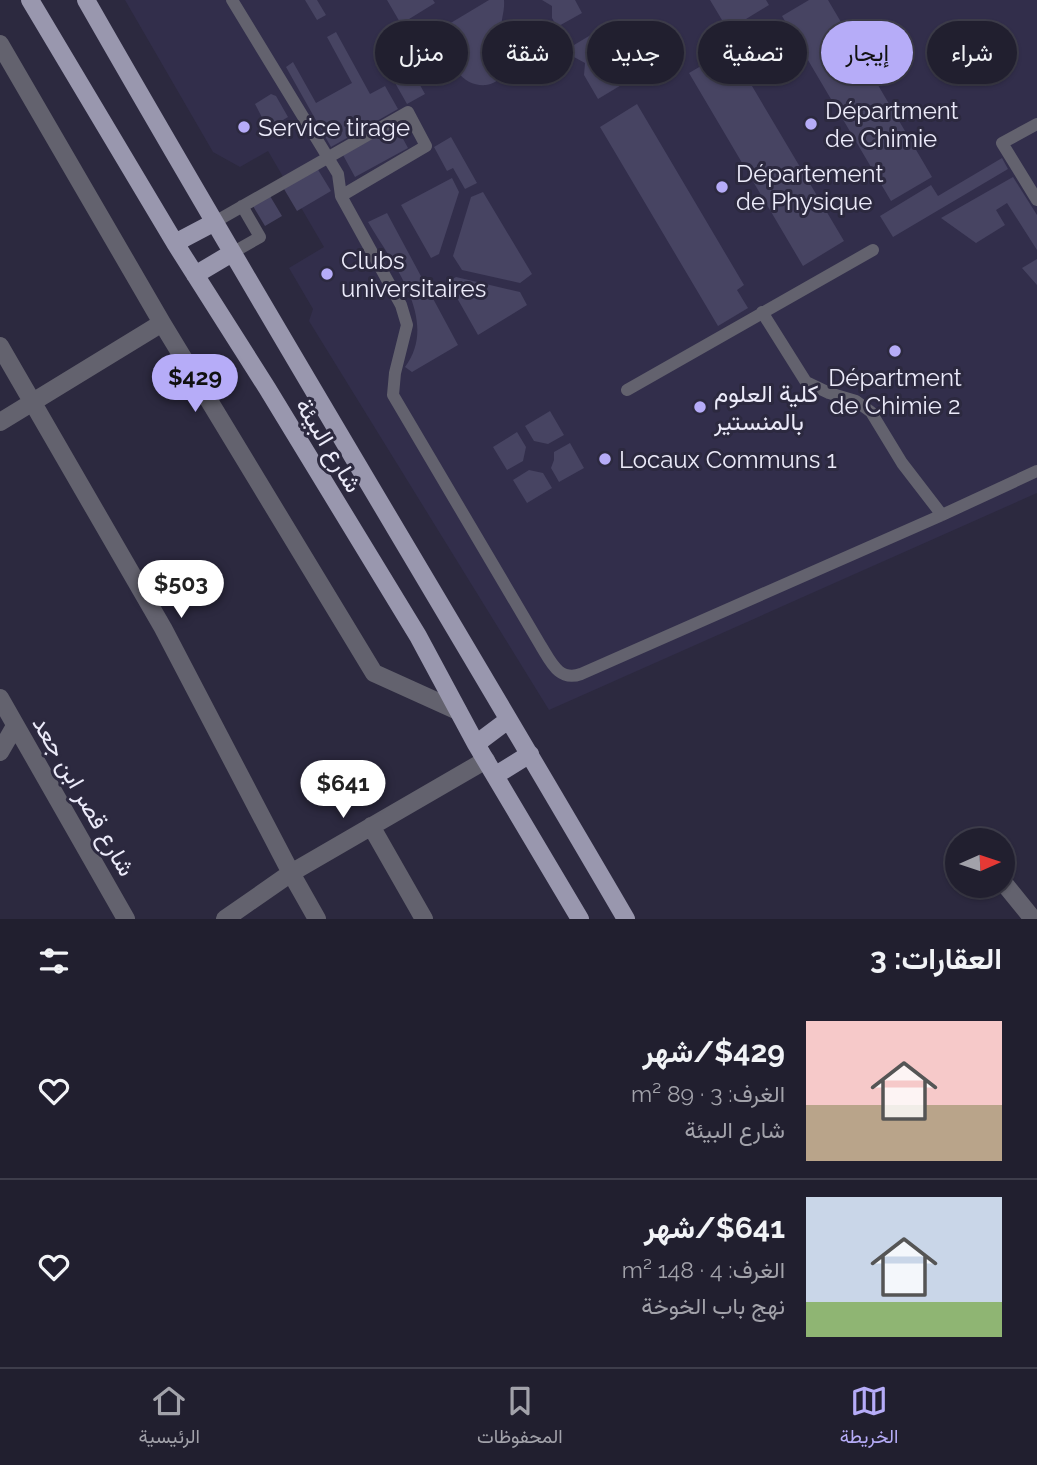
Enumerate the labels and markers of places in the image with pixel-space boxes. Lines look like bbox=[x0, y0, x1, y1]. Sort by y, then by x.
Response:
place label: Départment de Chimie bbox=[825, 96, 959, 153]
place label: Service tirage bbox=[258, 113, 410, 142]
marker: Départment de Chimie bbox=[803, 116, 819, 132]
marker: Service tirage bbox=[236, 119, 252, 135]
place label: Département de Physique bbox=[736, 159, 884, 216]
marker: Département de Physique bbox=[714, 179, 730, 195]
place label: Clubs universitaires bbox=[341, 246, 486, 303]
marker: Clubs universitaires bbox=[319, 266, 335, 282]
marker: Départment de Chimie 2 bbox=[887, 343, 903, 359]
pin: $429 bbox=[154, 354, 236, 414]
place label: Départment de Chimie 2 bbox=[828, 363, 962, 420]
place label: كلية العلوم بالمنستير bbox=[713, 379, 818, 437]
marker: كلية العلوم بالمنستير bbox=[692, 399, 708, 415]
place label: Locaux Communs 1 bbox=[619, 445, 837, 474]
marker: Locaux Communs 1 bbox=[597, 451, 613, 467]
pin: $503 bbox=[140, 560, 222, 620]
pin: $641 bbox=[302, 760, 384, 820]

